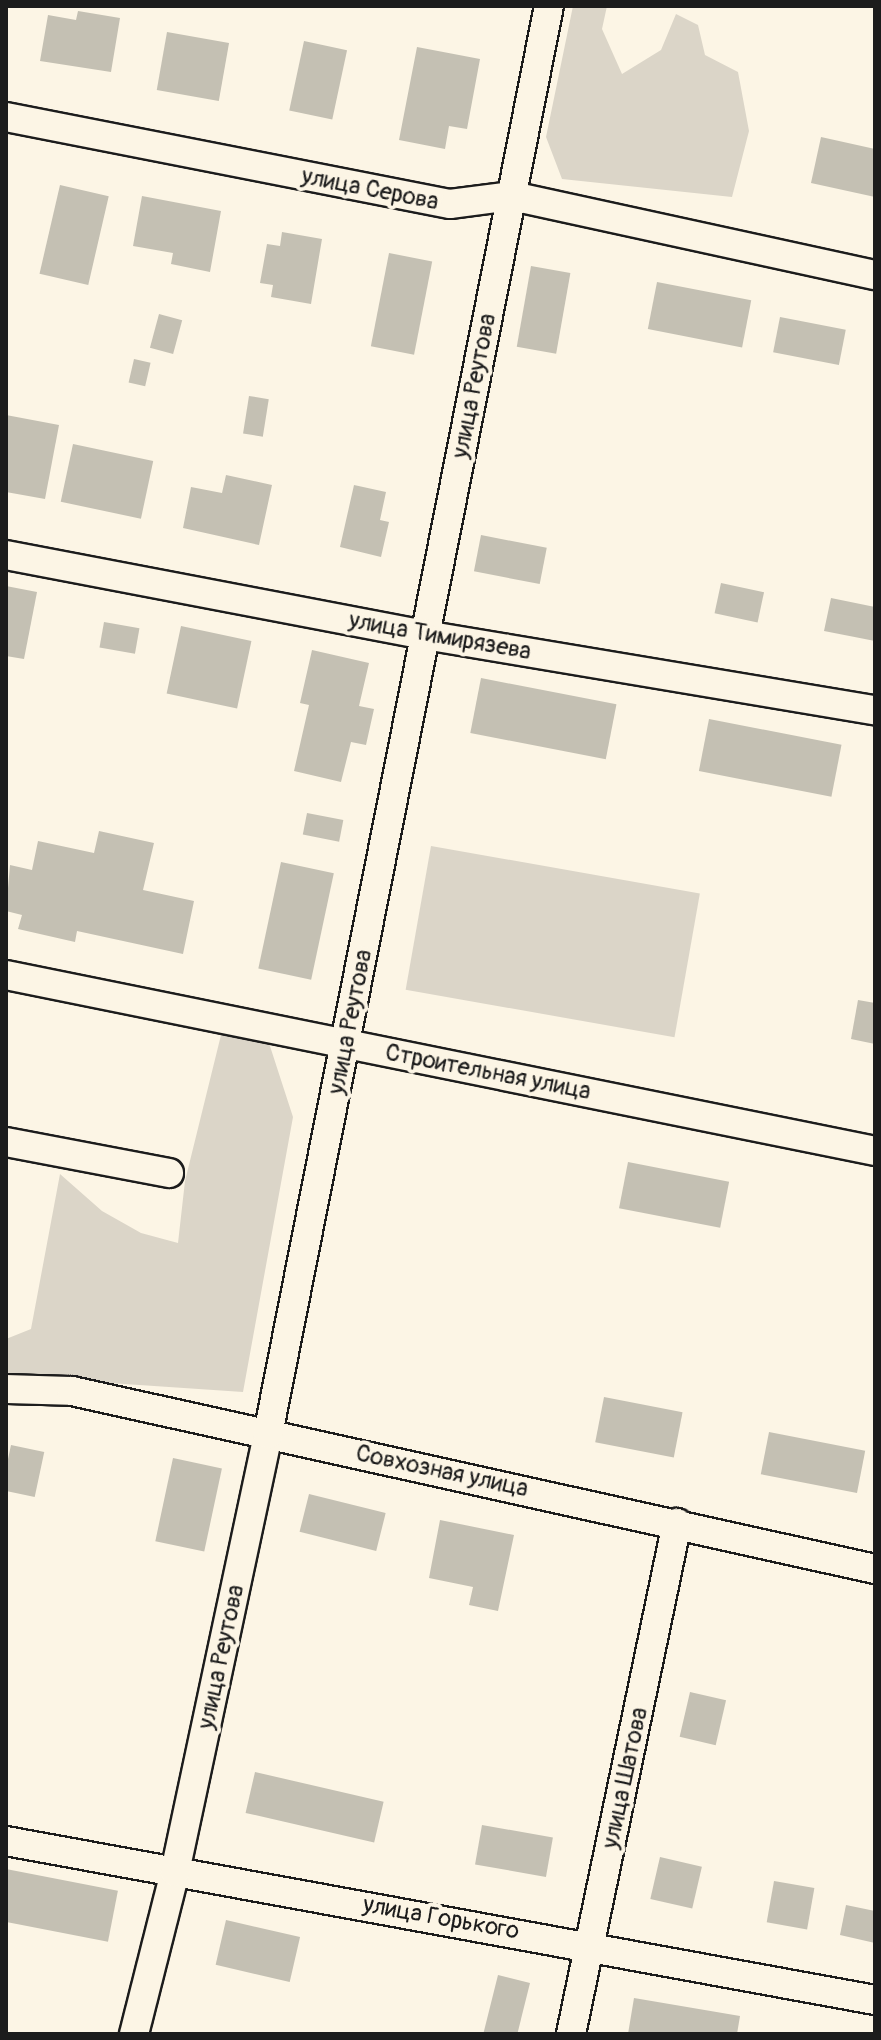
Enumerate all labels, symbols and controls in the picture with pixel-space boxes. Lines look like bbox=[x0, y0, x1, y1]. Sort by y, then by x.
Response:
street label: улица Серова bbox=[299, 162, 441, 216]
street label: улица Реутова bbox=[446, 311, 502, 461]
street label: улица Тимирязева bbox=[347, 606, 533, 666]
street label: улица Реутова bbox=[322, 947, 378, 1097]
street label: Строительная улица bbox=[383, 1038, 593, 1106]
street label: Совхозная улица bbox=[353, 1439, 531, 1503]
street label: улица Реутова bbox=[192, 1582, 250, 1732]
street label: улица Шатова bbox=[596, 1705, 654, 1851]
street label: улица Горького bbox=[361, 1890, 521, 1946]

